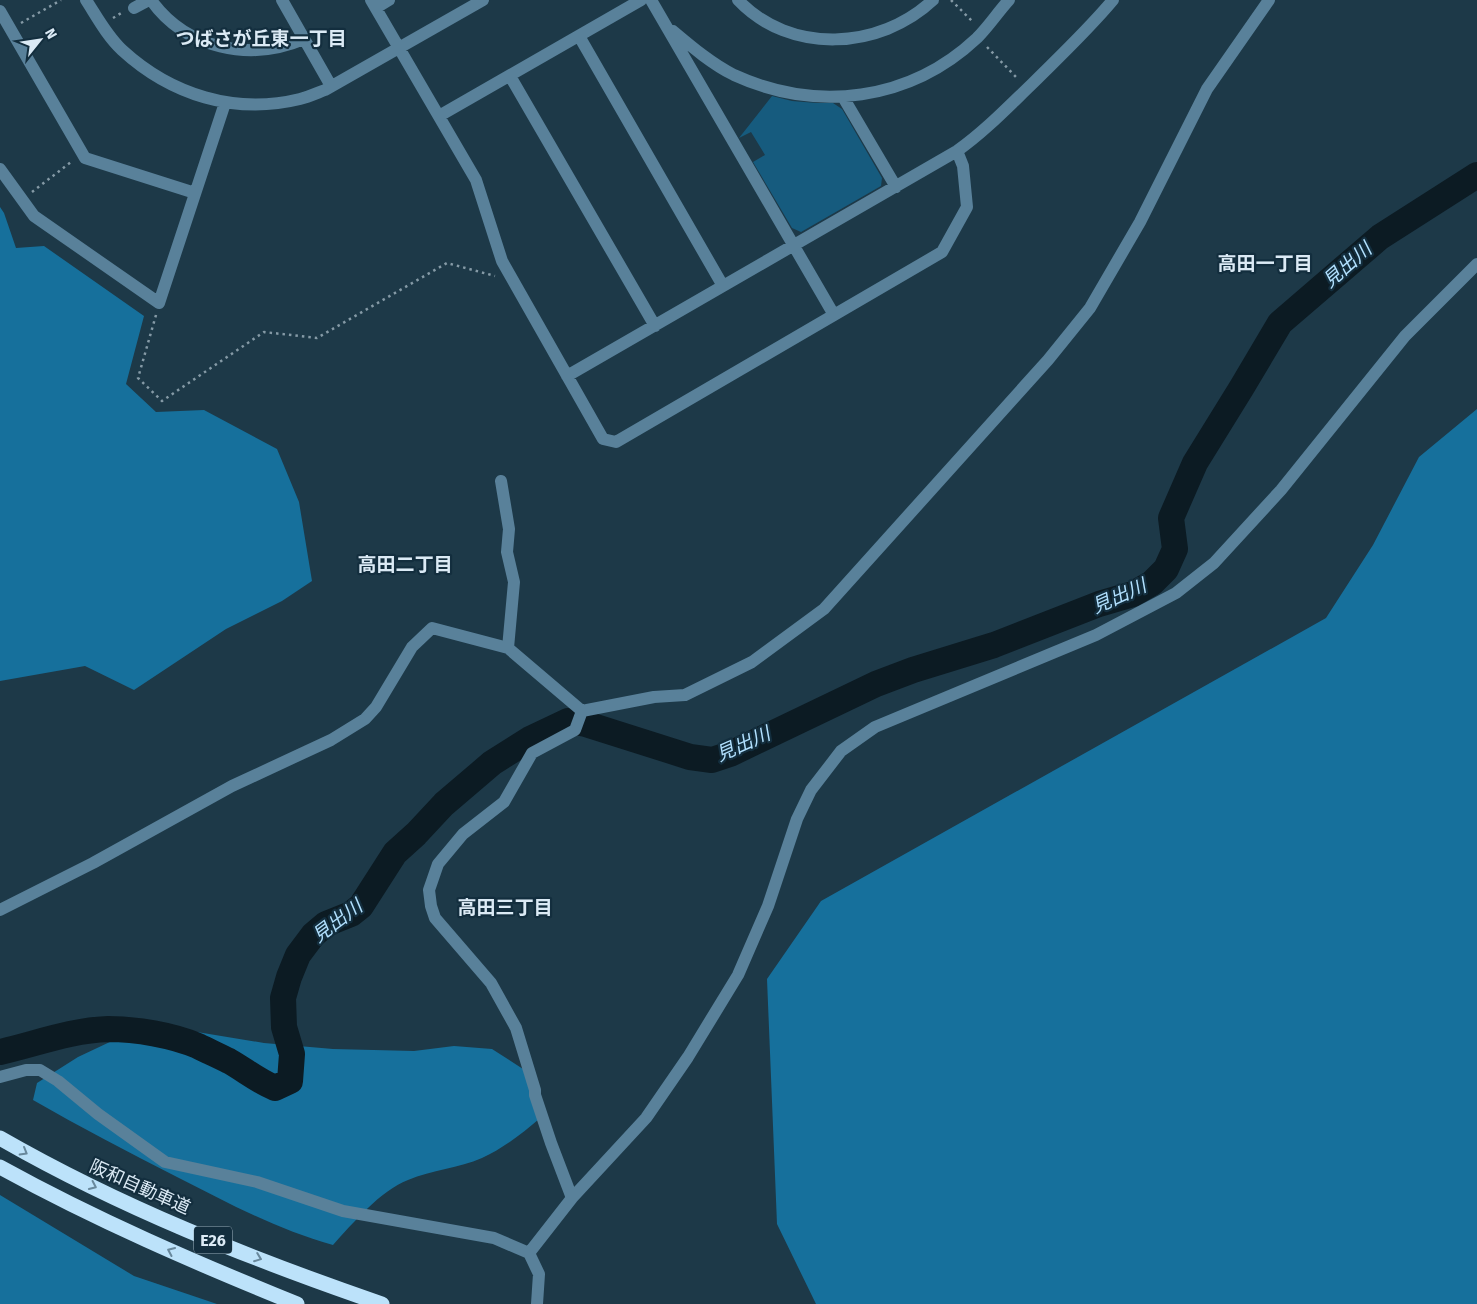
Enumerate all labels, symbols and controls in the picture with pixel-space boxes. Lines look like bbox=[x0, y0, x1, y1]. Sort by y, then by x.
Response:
north arrow bbox=[15, 15, 65, 65]
text: N bbox=[41, 25, 61, 42]
district label: つばさが丘東一丁目 bbox=[175, 27, 347, 50]
water label: 見出川 bbox=[1318, 236, 1378, 292]
district label: 高田一丁目 bbox=[1217, 252, 1313, 275]
district label: 高田二丁目 bbox=[357, 553, 453, 576]
water label: 見出川 bbox=[1088, 573, 1152, 618]
water label: 見出川 bbox=[712, 721, 776, 766]
water label: 見出川 bbox=[307, 893, 368, 947]
district label: 高田三丁目 bbox=[457, 896, 553, 919]
one-way arrow bbox=[19, 1145, 28, 1155]
street label: 阪和自動車道 bbox=[86, 1155, 194, 1219]
one-way arrow bbox=[88, 1180, 97, 1191]
road number: E26 bbox=[194, 1226, 232, 1254]
one-way arrow bbox=[167, 1247, 176, 1258]
one-way arrow bbox=[253, 1252, 262, 1263]

